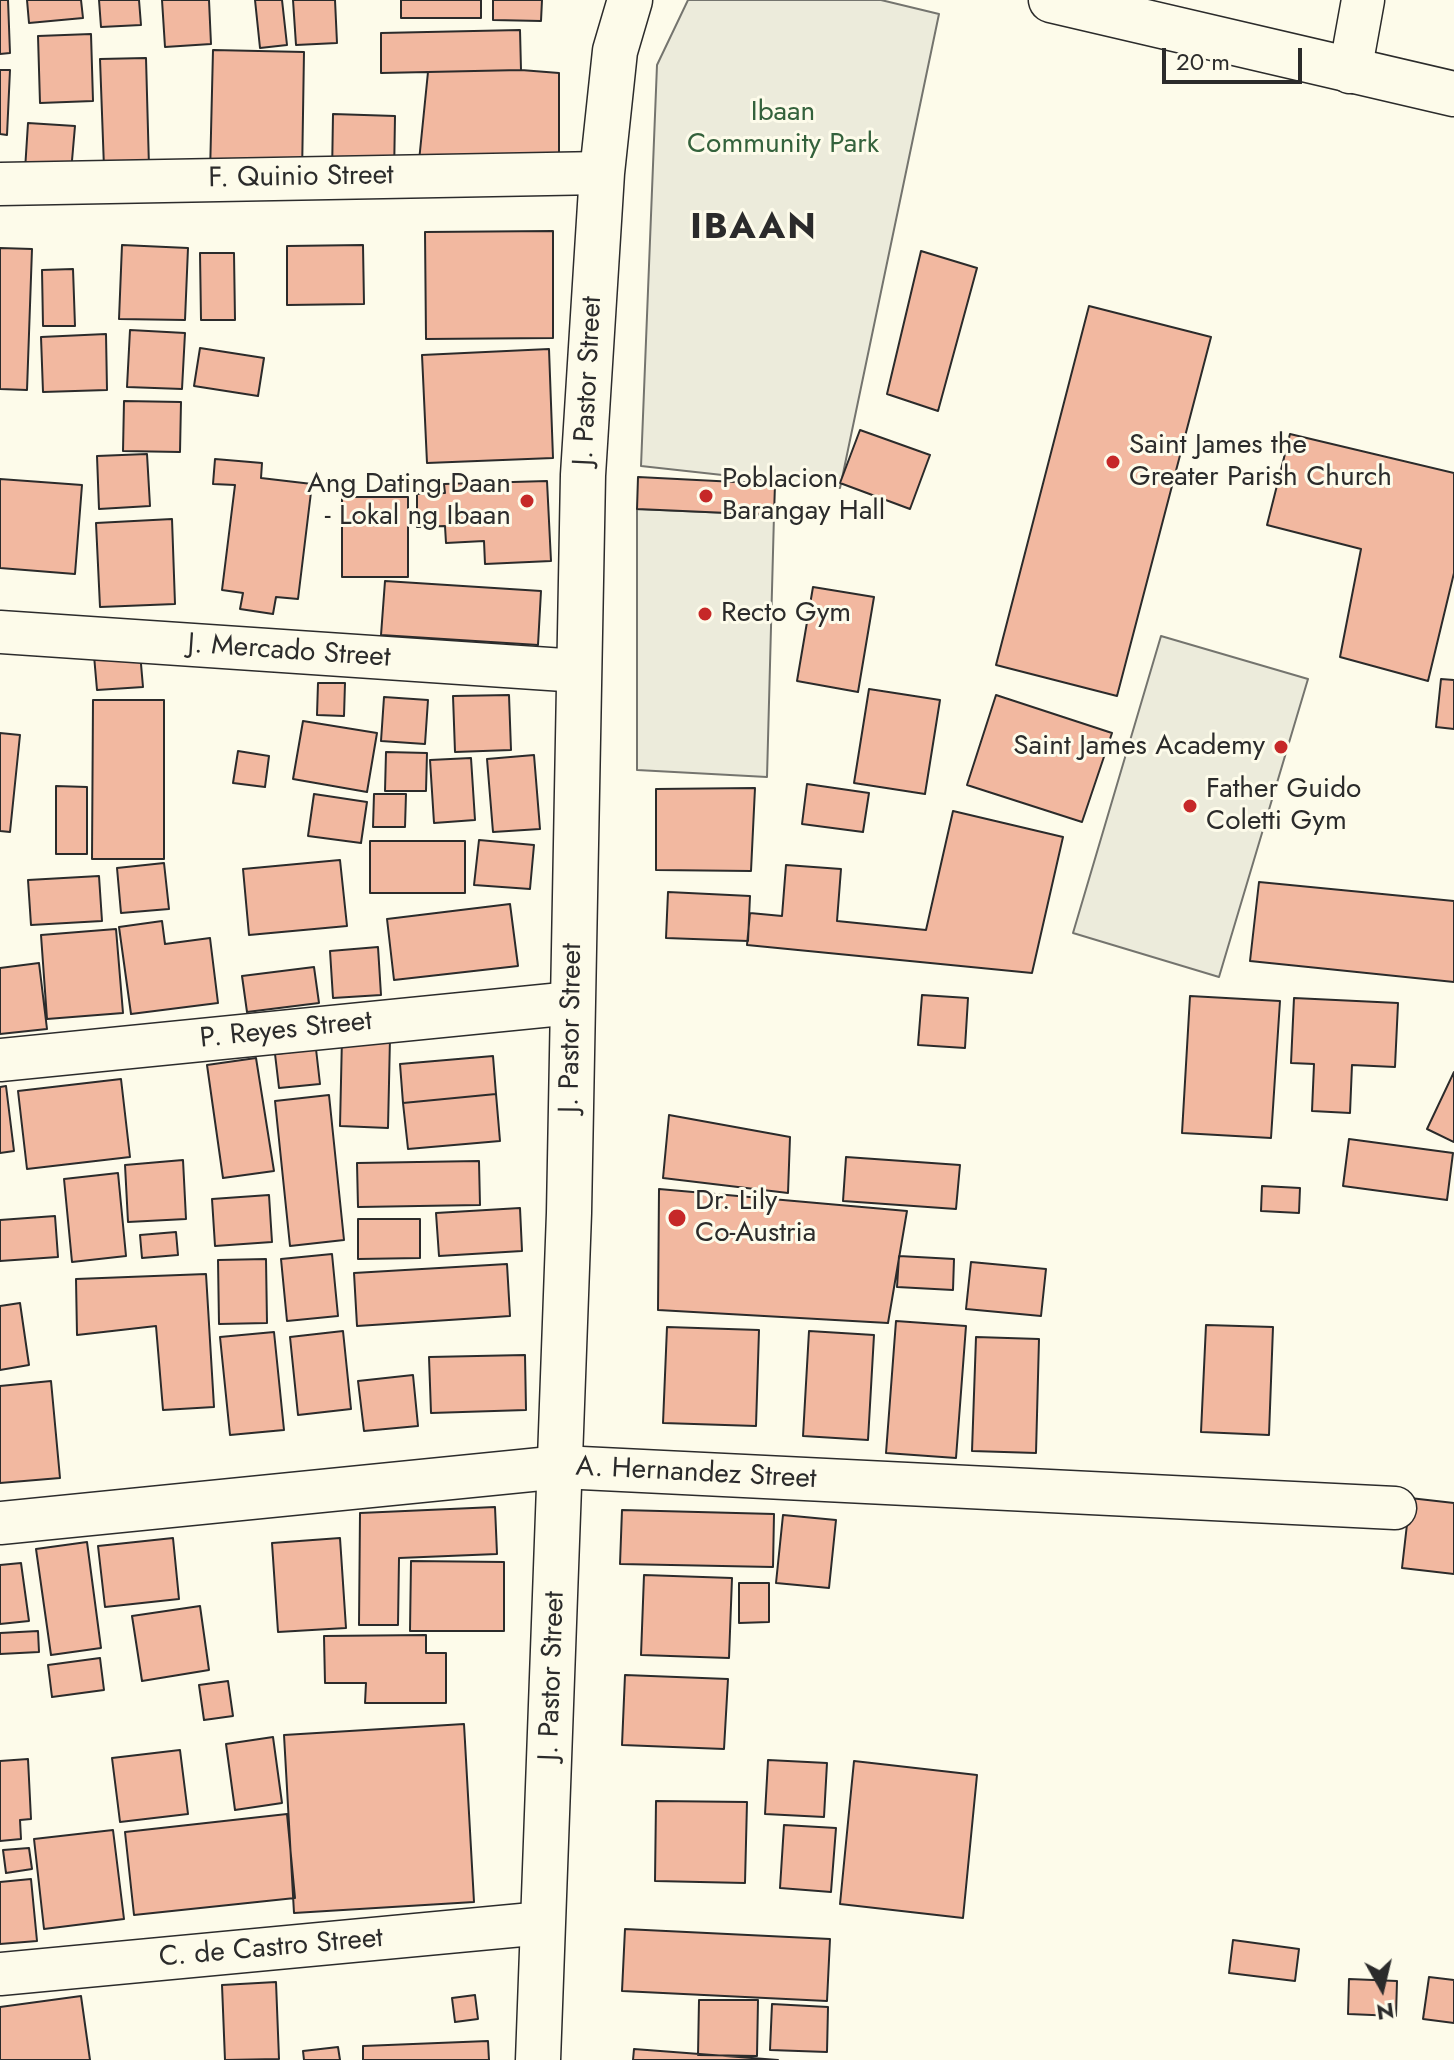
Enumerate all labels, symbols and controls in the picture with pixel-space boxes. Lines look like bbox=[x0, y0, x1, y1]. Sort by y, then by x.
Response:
scale bar bbox=[1166, 32, 1306, 82]
text: 20 m bbox=[1176, 44, 1230, 79]
park label: Ibaan Community Park bbox=[687, 96, 879, 162]
street label: F. Quinio Street bbox=[208, 160, 394, 196]
district label: IBAAN bbox=[690, 207, 818, 251]
street label: J. Pastor Street bbox=[568, 295, 610, 467]
place label: Saint James the Greater Parish Church bbox=[1129, 429, 1392, 495]
marker: Saint James the Greater Parish Church bbox=[1104, 453, 1122, 471]
place label: Poblacion Barangay Hall bbox=[722, 463, 885, 529]
place label: Ang Dating Daan - Lokal ng Ibaan bbox=[307, 468, 511, 534]
marker: Poblacion Barangay Hall bbox=[697, 487, 715, 505]
marker: Ang Dating Daan - Lokal ng Ibaan bbox=[518, 492, 536, 510]
place label: Recto Gym bbox=[721, 597, 851, 631]
marker: Recto Gym bbox=[696, 605, 714, 623]
street label: J. Mercado Street bbox=[187, 628, 391, 676]
place label: Saint James Academy bbox=[1013, 730, 1265, 764]
marker: Saint James Academy bbox=[1272, 738, 1290, 756]
place label: Father Guido Coletti Gym bbox=[1206, 773, 1361, 839]
marker: Father Guido Coletti Gym bbox=[1181, 797, 1199, 815]
street label: J. Pastor Street bbox=[554, 943, 590, 1113]
street label: P. Reyes Street bbox=[198, 1005, 374, 1057]
place label: Dr. Lily Co-Austria bbox=[695, 1185, 816, 1251]
marker: Dr. Lily Co-Austria bbox=[666, 1207, 688, 1229]
street label: A. Hernandez Street bbox=[575, 1451, 817, 1497]
street label: J. Pastor Street bbox=[533, 1591, 573, 1761]
street label: C. de Castro Street bbox=[158, 1922, 384, 1976]
north arrow bbox=[1342, 1948, 1422, 2028]
text: N bbox=[1374, 1995, 1396, 2029]

